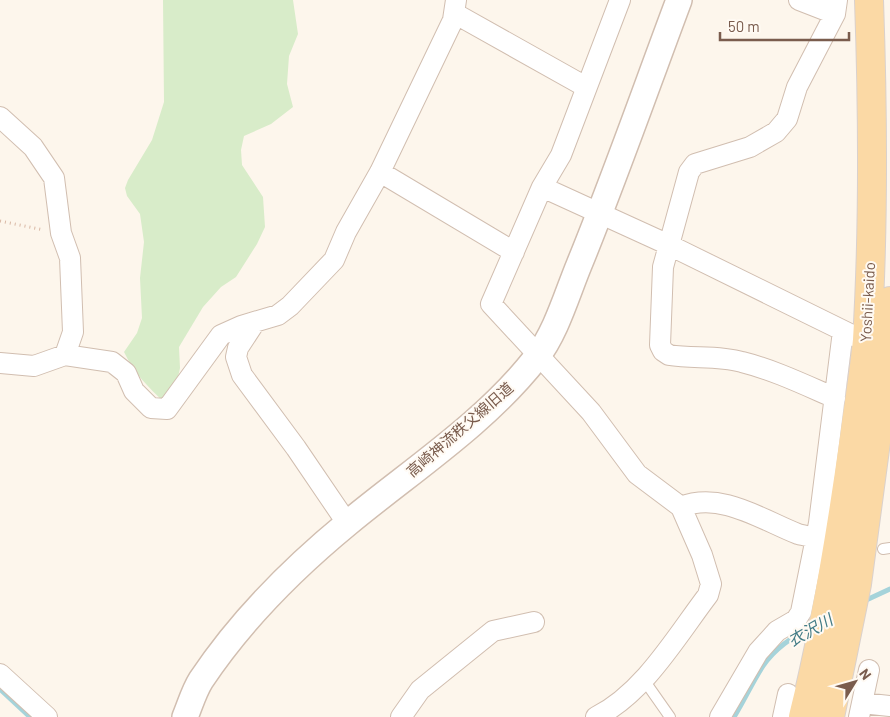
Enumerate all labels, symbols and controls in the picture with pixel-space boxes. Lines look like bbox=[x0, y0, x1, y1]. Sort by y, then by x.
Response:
scale bar bbox=[720, 10, 849, 42]
text: 50 m bbox=[728, 17, 760, 35]
street label: Yoshii-kaido bbox=[856, 262, 878, 342]
street label: 高崎神流秩父線旧道 bbox=[402, 378, 516, 480]
water label: 衣沢川 bbox=[784, 609, 837, 650]
north arrow bbox=[830, 657, 880, 707]
text: N bbox=[856, 665, 875, 683]

